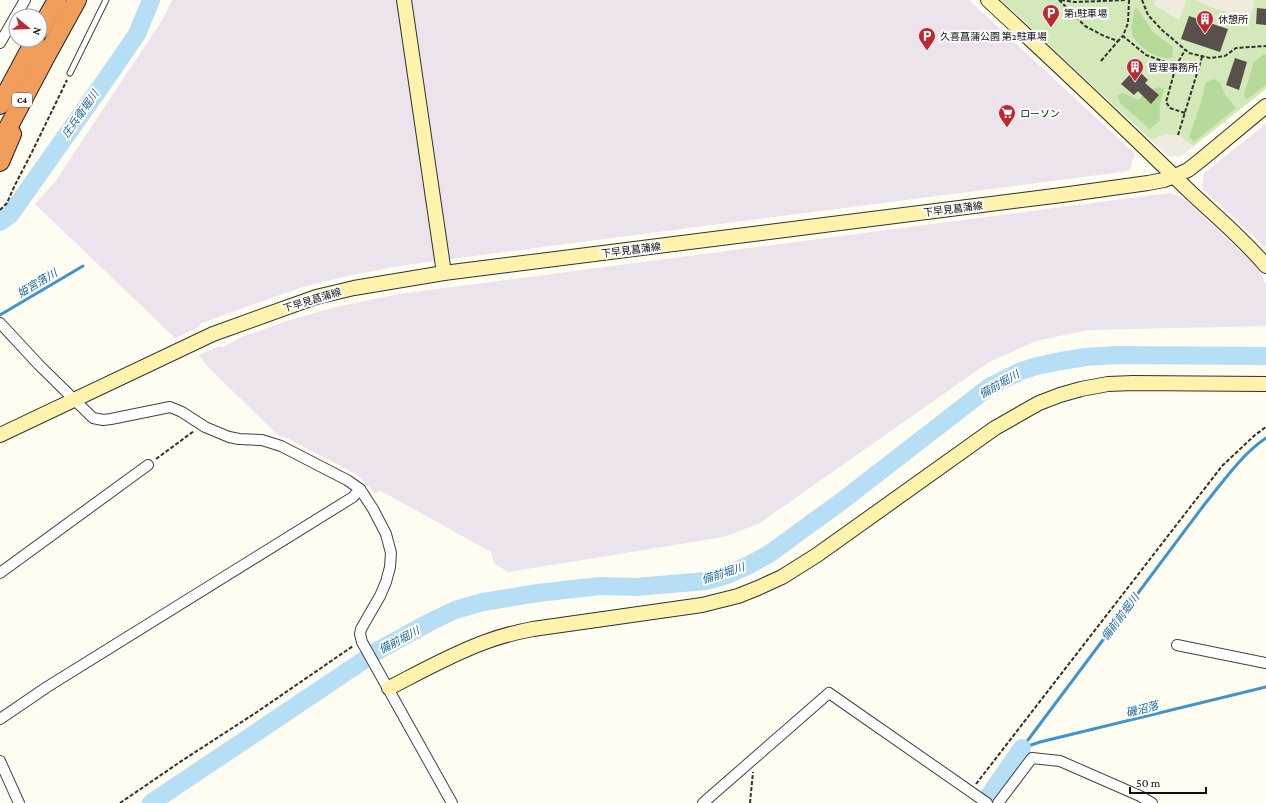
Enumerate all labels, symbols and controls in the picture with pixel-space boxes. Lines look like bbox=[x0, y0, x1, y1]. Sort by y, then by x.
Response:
parking icon: 第1駐車場 bbox=[1041, 3, 1061, 28]
north arrow bbox=[8, 8, 48, 48]
place label: 第1駐車場 bbox=[1064, 8, 1107, 19]
building icon: 休憩所 bbox=[1195, 9, 1215, 34]
place label: 休憩所 bbox=[1218, 14, 1248, 25]
text: N bbox=[30, 26, 44, 37]
parking icon: 久喜菖蒲公園 第2駐車場 bbox=[917, 26, 937, 51]
place label: 久喜菖蒲公園 第2駐車場 bbox=[940, 31, 1047, 42]
building icon: 管理事務所 bbox=[1125, 57, 1145, 82]
place label: 管理事務所 bbox=[1148, 62, 1198, 73]
water label: 庄兵衛堀川 bbox=[59, 87, 101, 140]
road number: C4 bbox=[12, 93, 32, 107]
supermarket icon: ローソン bbox=[997, 103, 1017, 128]
place label: ローソン bbox=[1020, 108, 1060, 119]
street label: 下早見菖蒲線 bbox=[923, 200, 983, 218]
street label: 下早見菖蒲線 bbox=[601, 241, 661, 259]
water label: 姫宮落川 bbox=[15, 266, 60, 299]
street label: 下早見菖蒲線 bbox=[282, 286, 342, 314]
water label: 備前堀川 bbox=[977, 367, 1022, 400]
water label: 備前堀川 bbox=[700, 560, 747, 586]
water label: 備前前堀川 bbox=[1099, 591, 1142, 643]
water label: 備前堀川 bbox=[377, 624, 422, 656]
water label: 磯沼落 bbox=[1125, 699, 1161, 719]
scale bar bbox=[1130, 769, 1206, 795]
text: 50 m bbox=[1136, 776, 1161, 790]

